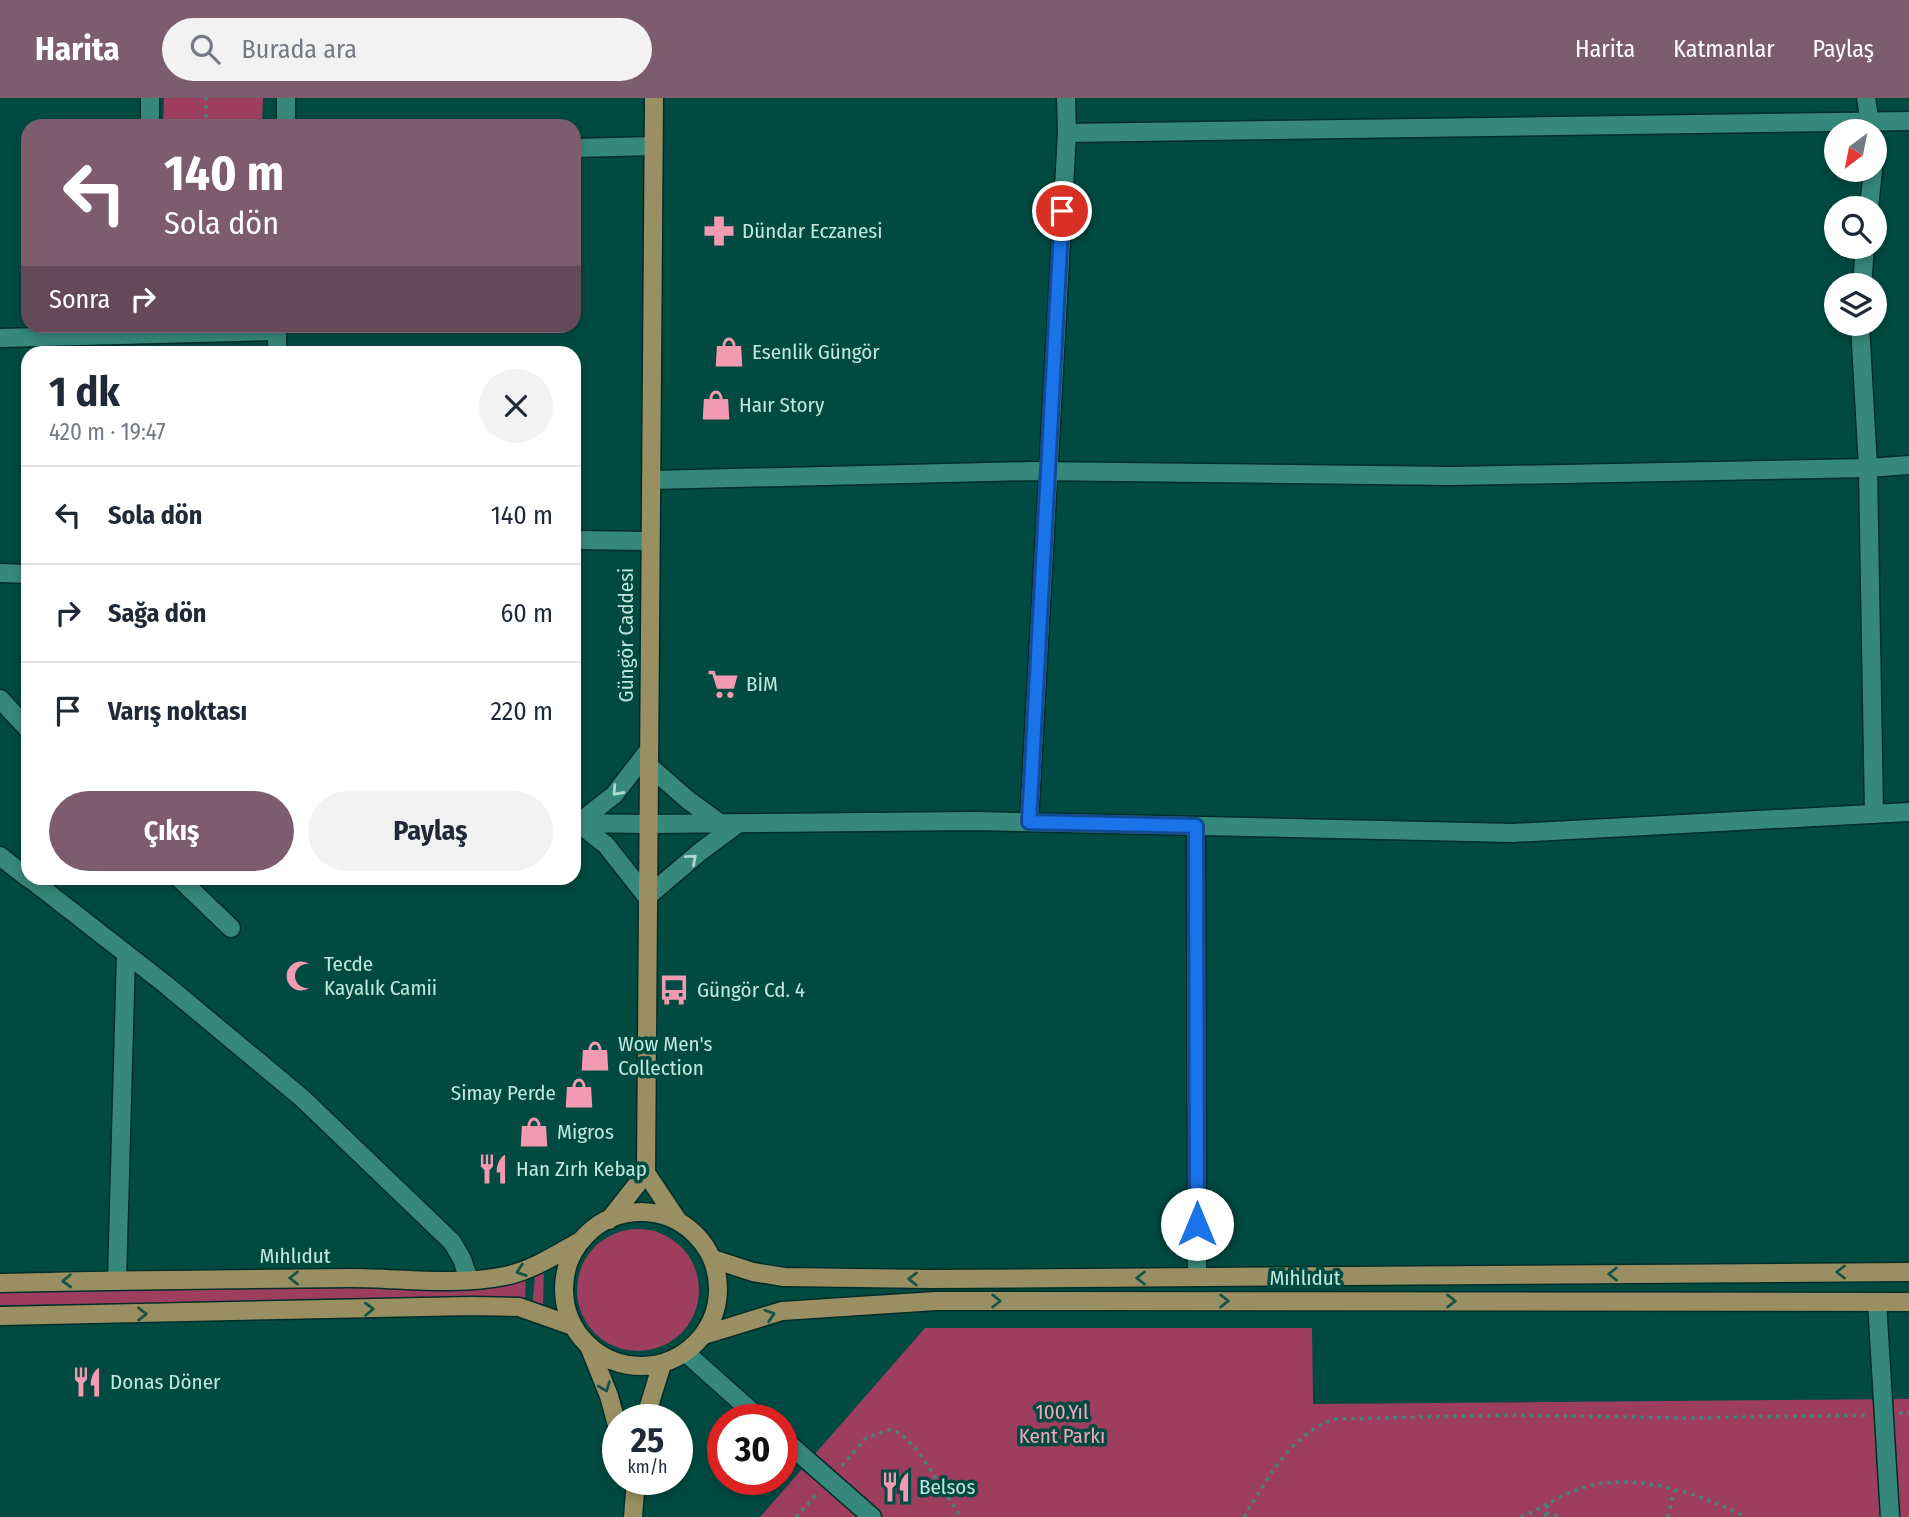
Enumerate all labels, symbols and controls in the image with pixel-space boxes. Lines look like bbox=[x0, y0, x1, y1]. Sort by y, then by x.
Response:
search box bbox=[162, 18, 652, 81]
text: Harita bbox=[35, 29, 120, 69]
icon: search bbox=[186, 30, 224, 68]
text: Burada ara bbox=[242, 34, 357, 65]
text: Harita bbox=[1575, 35, 1635, 63]
text: Katmanlar bbox=[1673, 35, 1775, 63]
text: Paylaş bbox=[1813, 35, 1874, 63]
north arrow bbox=[1824, 119, 1886, 182]
map controls bbox=[1824, 119, 1887, 336]
text: 140 m bbox=[164, 144, 284, 203]
icon: left bbox=[49, 147, 140, 238]
pin bbox=[1032, 181, 1092, 241]
icon: arrive bbox=[1043, 192, 1081, 230]
button: search bbox=[1824, 196, 1887, 259]
text: Sola dön bbox=[164, 204, 279, 242]
pharmacy icon: Dündar Eczanesi bbox=[702, 214, 736, 248]
place label: Dündar Eczanesi bbox=[742, 218, 883, 244]
button: layers bbox=[1824, 273, 1887, 336]
icon: right bbox=[124, 280, 162, 318]
text: Sonra bbox=[49, 284, 110, 315]
shop icon: Esenlik Güngör bbox=[712, 335, 746, 369]
place label: Esenlik Güngör bbox=[752, 339, 880, 365]
text: 1 dk bbox=[49, 367, 120, 417]
button: close bbox=[479, 369, 553, 443]
shop icon: Haır Story bbox=[699, 388, 733, 422]
place label: Haır Story bbox=[739, 392, 825, 418]
text: 420 m · 19:47 bbox=[49, 418, 166, 446]
icon: left bbox=[49, 496, 87, 534]
text: Sola dön bbox=[108, 500, 202, 531]
text: 140 m bbox=[491, 500, 553, 531]
street label: Güngör Caddesi bbox=[613, 568, 639, 702]
icon: right bbox=[49, 594, 87, 632]
text: Sağa dön bbox=[108, 598, 207, 629]
text: 60 m bbox=[500, 598, 553, 629]
supermarket icon: BİM bbox=[706, 667, 740, 701]
place label: BİM bbox=[746, 671, 778, 697]
icon: arrive bbox=[49, 692, 87, 730]
text: Varış noktası bbox=[108, 696, 247, 727]
text: 220 m bbox=[490, 696, 553, 727]
one-way arrow bbox=[613, 783, 625, 796]
button: Çıkış bbox=[49, 791, 294, 871]
button: Paylaş bbox=[308, 791, 553, 871]
one-way arrow bbox=[684, 855, 697, 867]
place label: Tecde Kayalık Camii bbox=[324, 951, 437, 1001]
mosque icon: Tecde Kayalık Camii bbox=[284, 959, 318, 993]
bus stop icon: Güngör Cd. 4 bbox=[657, 973, 691, 1007]
place label: Güngör Cd. 4 bbox=[697, 977, 805, 1003]
place label: Wow Men's Collection bbox=[618, 1031, 712, 1081]
shop icon: Wow Men's Collection bbox=[578, 1039, 612, 1073]
shop icon: Simay Perde bbox=[562, 1076, 596, 1110]
place label: Simay Perde bbox=[451, 1080, 556, 1106]
shop icon: Migros bbox=[517, 1115, 551, 1149]
place label: Migros bbox=[557, 1119, 614, 1145]
restaurant icon: Han Zırh Kebap bbox=[476, 1152, 510, 1186]
place label: Han Zırh Kebap bbox=[516, 1156, 647, 1182]
position arrow bbox=[1160, 1187, 1234, 1261]
street label: Mıhlıdut bbox=[259, 1243, 331, 1269]
one-way arrow bbox=[515, 1263, 527, 1277]
one-way arrow bbox=[1835, 1264, 1846, 1280]
street label: Mıhlıdut bbox=[1269, 1265, 1341, 1291]
one-way arrow bbox=[1608, 1266, 1618, 1282]
one-way arrow bbox=[1135, 1270, 1146, 1286]
one-way arrow bbox=[289, 1271, 300, 1286]
one-way arrow bbox=[908, 1271, 918, 1287]
one-way arrow bbox=[61, 1273, 72, 1289]
one-way arrow bbox=[991, 1293, 1002, 1309]
one-way arrow bbox=[1219, 1293, 1229, 1309]
one-way arrow bbox=[1446, 1293, 1457, 1309]
one-way arrow bbox=[364, 1301, 375, 1316]
one-way arrow bbox=[136, 1306, 147, 1321]
one-way arrow bbox=[763, 1309, 775, 1323]
restaurant icon: Donas Döner bbox=[70, 1365, 104, 1399]
place label: Donas Döner bbox=[110, 1369, 221, 1395]
one-way arrow bbox=[596, 1380, 610, 1392]
park label: 100.Yıl Kent Parkı bbox=[1019, 1399, 1105, 1449]
speed limit sign: 30 bbox=[707, 1404, 798, 1495]
text: 25 bbox=[631, 1419, 664, 1461]
text: km/h bbox=[627, 1456, 668, 1478]
restaurant icon: Belsos bbox=[879, 1470, 913, 1504]
place label: Belsos bbox=[919, 1474, 975, 1500]

